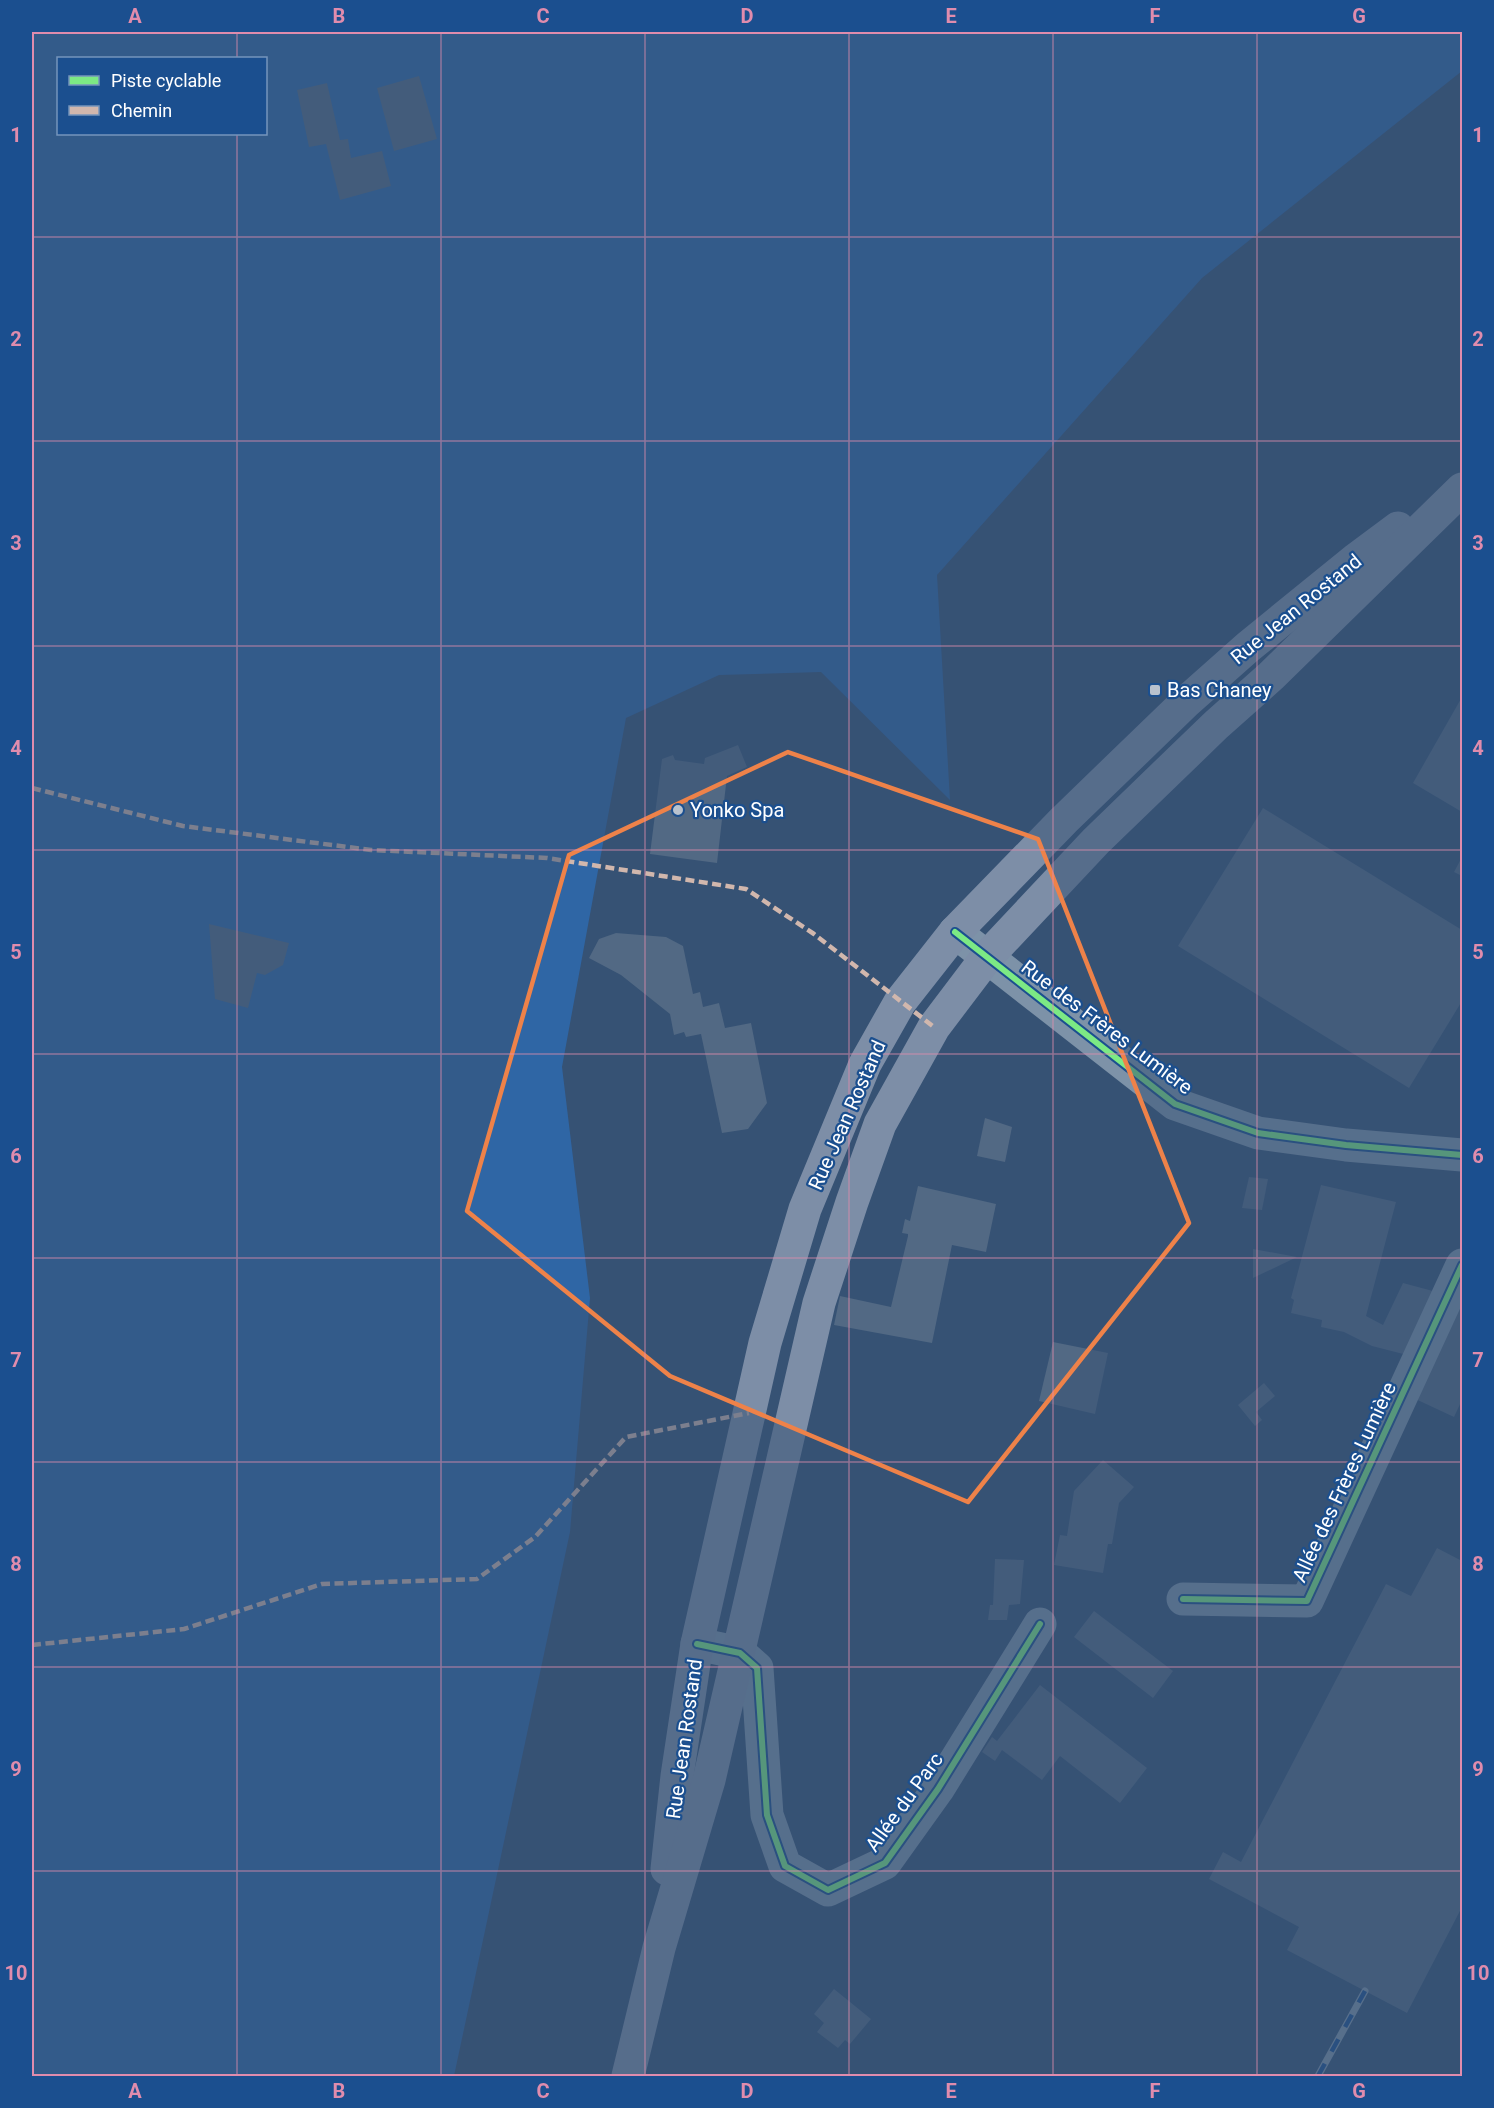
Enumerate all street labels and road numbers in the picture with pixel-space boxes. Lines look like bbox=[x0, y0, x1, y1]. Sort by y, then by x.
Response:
street label: Rue Jean Rostand bbox=[1226, 549, 1366, 669]
street label: Rue des Frères Lumière bbox=[1017, 955, 1197, 1099]
street label: Rue Jean Rostand bbox=[803, 1036, 891, 1194]
street label: Allée des Frères Lumière bbox=[1287, 1378, 1401, 1586]
street label: Rue Jean Rostand bbox=[661, 1657, 707, 1821]
street label: Allée du Parc bbox=[860, 1748, 948, 1856]

